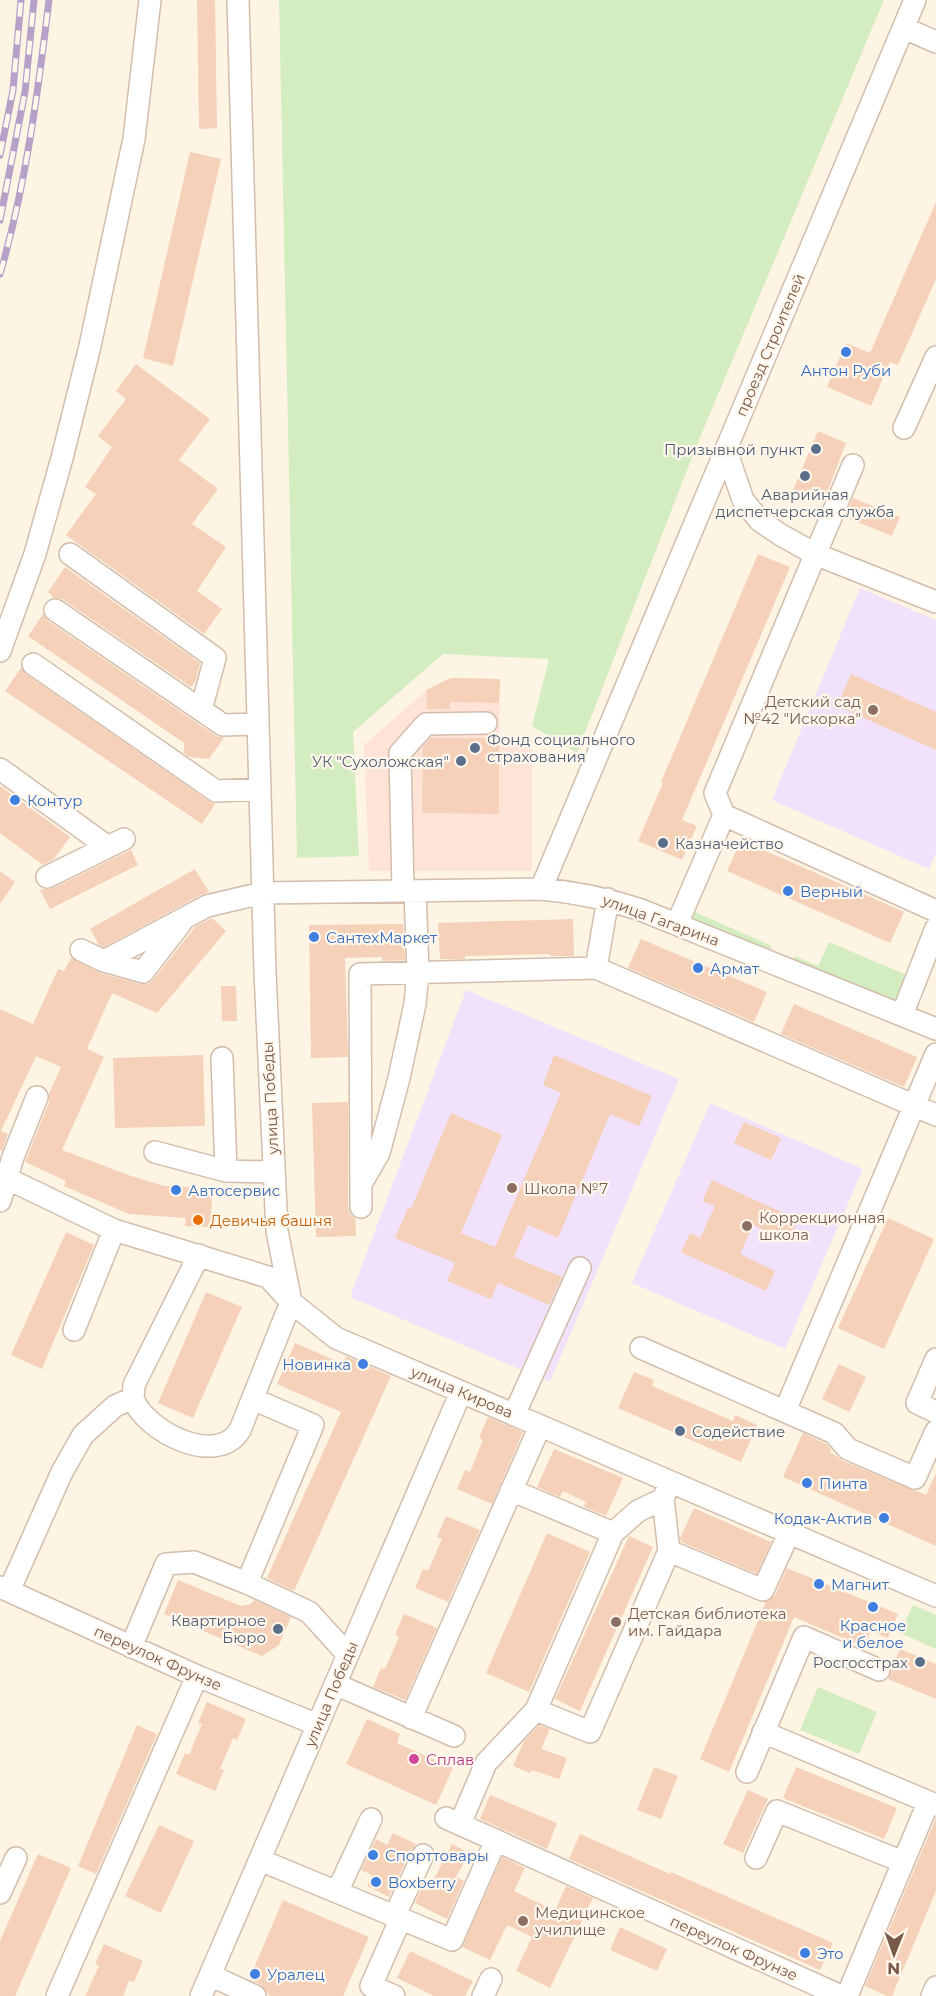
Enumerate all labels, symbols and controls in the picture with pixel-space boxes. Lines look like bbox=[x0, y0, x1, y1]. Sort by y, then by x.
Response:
street label: проезд Строителей bbox=[731, 271, 809, 419]
marker: Антон Руби bbox=[839, 345, 853, 359]
place label: Антон Руби bbox=[801, 361, 891, 380]
place label: Призывной пункт bbox=[664, 440, 805, 459]
marker: Призывной пункт bbox=[809, 442, 823, 456]
marker: Аварийная диспетчерская служба bbox=[798, 469, 812, 483]
place label: Аварийная диспетчерская служба bbox=[716, 485, 894, 521]
place label: Детский сад №42 "Искорка" bbox=[743, 692, 861, 728]
marker: Детский сад №42 "Искорка" bbox=[866, 703, 880, 717]
place label: Фонд социального страхования bbox=[487, 730, 635, 766]
marker: Фонд социального страхования bbox=[468, 741, 482, 755]
place label: УК "Сухоложская" bbox=[312, 752, 449, 771]
marker: УК "Сухоложская" bbox=[454, 754, 468, 768]
place label: Контур bbox=[27, 791, 83, 810]
marker: Контур bbox=[8, 793, 22, 807]
place label: Казначейство bbox=[675, 834, 784, 853]
marker: Казначейство bbox=[656, 836, 670, 850]
place label: Верный bbox=[800, 882, 863, 901]
marker: Верный bbox=[781, 884, 795, 898]
street label: улица Гагарина bbox=[599, 890, 722, 950]
place label: СантехМаркет bbox=[326, 928, 438, 947]
marker: СантехМаркет bbox=[307, 930, 321, 944]
place label: Армат bbox=[710, 959, 760, 978]
marker: Армат bbox=[691, 961, 705, 975]
street label: улица Победы bbox=[258, 1041, 283, 1156]
place label: Школа №7 bbox=[524, 1179, 608, 1198]
place label: Автосервис bbox=[188, 1181, 280, 1200]
marker: Школа №7 bbox=[505, 1181, 519, 1195]
marker: Автосервис bbox=[169, 1183, 183, 1197]
place label: Коррекционная школа bbox=[759, 1208, 885, 1244]
place label: Девичья башня bbox=[210, 1211, 332, 1230]
marker: Девичья башня bbox=[191, 1213, 205, 1227]
marker: Коррекционная школа bbox=[740, 1219, 754, 1233]
place label: Новинка bbox=[282, 1355, 351, 1374]
marker: Новинка bbox=[356, 1357, 370, 1371]
street label: улица Кирова bbox=[407, 1362, 516, 1422]
place label: Содействие bbox=[692, 1422, 785, 1441]
marker: Содействие bbox=[673, 1424, 687, 1438]
place label: Пинта bbox=[819, 1474, 868, 1493]
marker: Пинта bbox=[800, 1476, 814, 1490]
place label: Кодак-Актив bbox=[774, 1509, 872, 1528]
marker: Кодак-Актив bbox=[877, 1511, 891, 1525]
place label: Магнит bbox=[831, 1575, 890, 1594]
marker: Магнит bbox=[812, 1577, 826, 1591]
marker: Красное и белое bbox=[866, 1600, 880, 1614]
place label: Детская библиотека им. Гайдара bbox=[628, 1604, 787, 1640]
place label: Квартирное Бюро bbox=[171, 1611, 266, 1647]
marker: Детская библиотека им. Гайдара bbox=[609, 1615, 623, 1629]
place label: Красное и белое bbox=[840, 1616, 906, 1652]
street label: переулок Фрунзе bbox=[91, 1621, 225, 1695]
marker: Квартирное Бюро bbox=[271, 1622, 285, 1636]
street label: улица Победы bbox=[300, 1638, 362, 1751]
place label: Росгосстрах bbox=[813, 1653, 908, 1672]
marker: Росгосстрах bbox=[913, 1655, 927, 1669]
place label: Сплав bbox=[426, 1750, 474, 1769]
marker: Сплав bbox=[407, 1752, 421, 1766]
place label: Спорттовары bbox=[385, 1846, 489, 1865]
marker: Спорттовары bbox=[366, 1848, 380, 1862]
place label: Boxberry bbox=[388, 1873, 457, 1892]
marker: Boxberry bbox=[369, 1875, 383, 1889]
place label: Медицинское училище bbox=[534, 1903, 645, 1939]
street label: переулок Фрунзе bbox=[667, 1911, 801, 1985]
marker: Медицинское училище bbox=[516, 1914, 530, 1928]
north arrow bbox=[864, 1924, 924, 1984]
place label: Это bbox=[817, 1944, 844, 1963]
marker: Это bbox=[798, 1946, 812, 1960]
text: N bbox=[887, 1959, 900, 1978]
place label: Уралец bbox=[267, 1965, 325, 1984]
marker: Уралец bbox=[248, 1967, 262, 1981]

